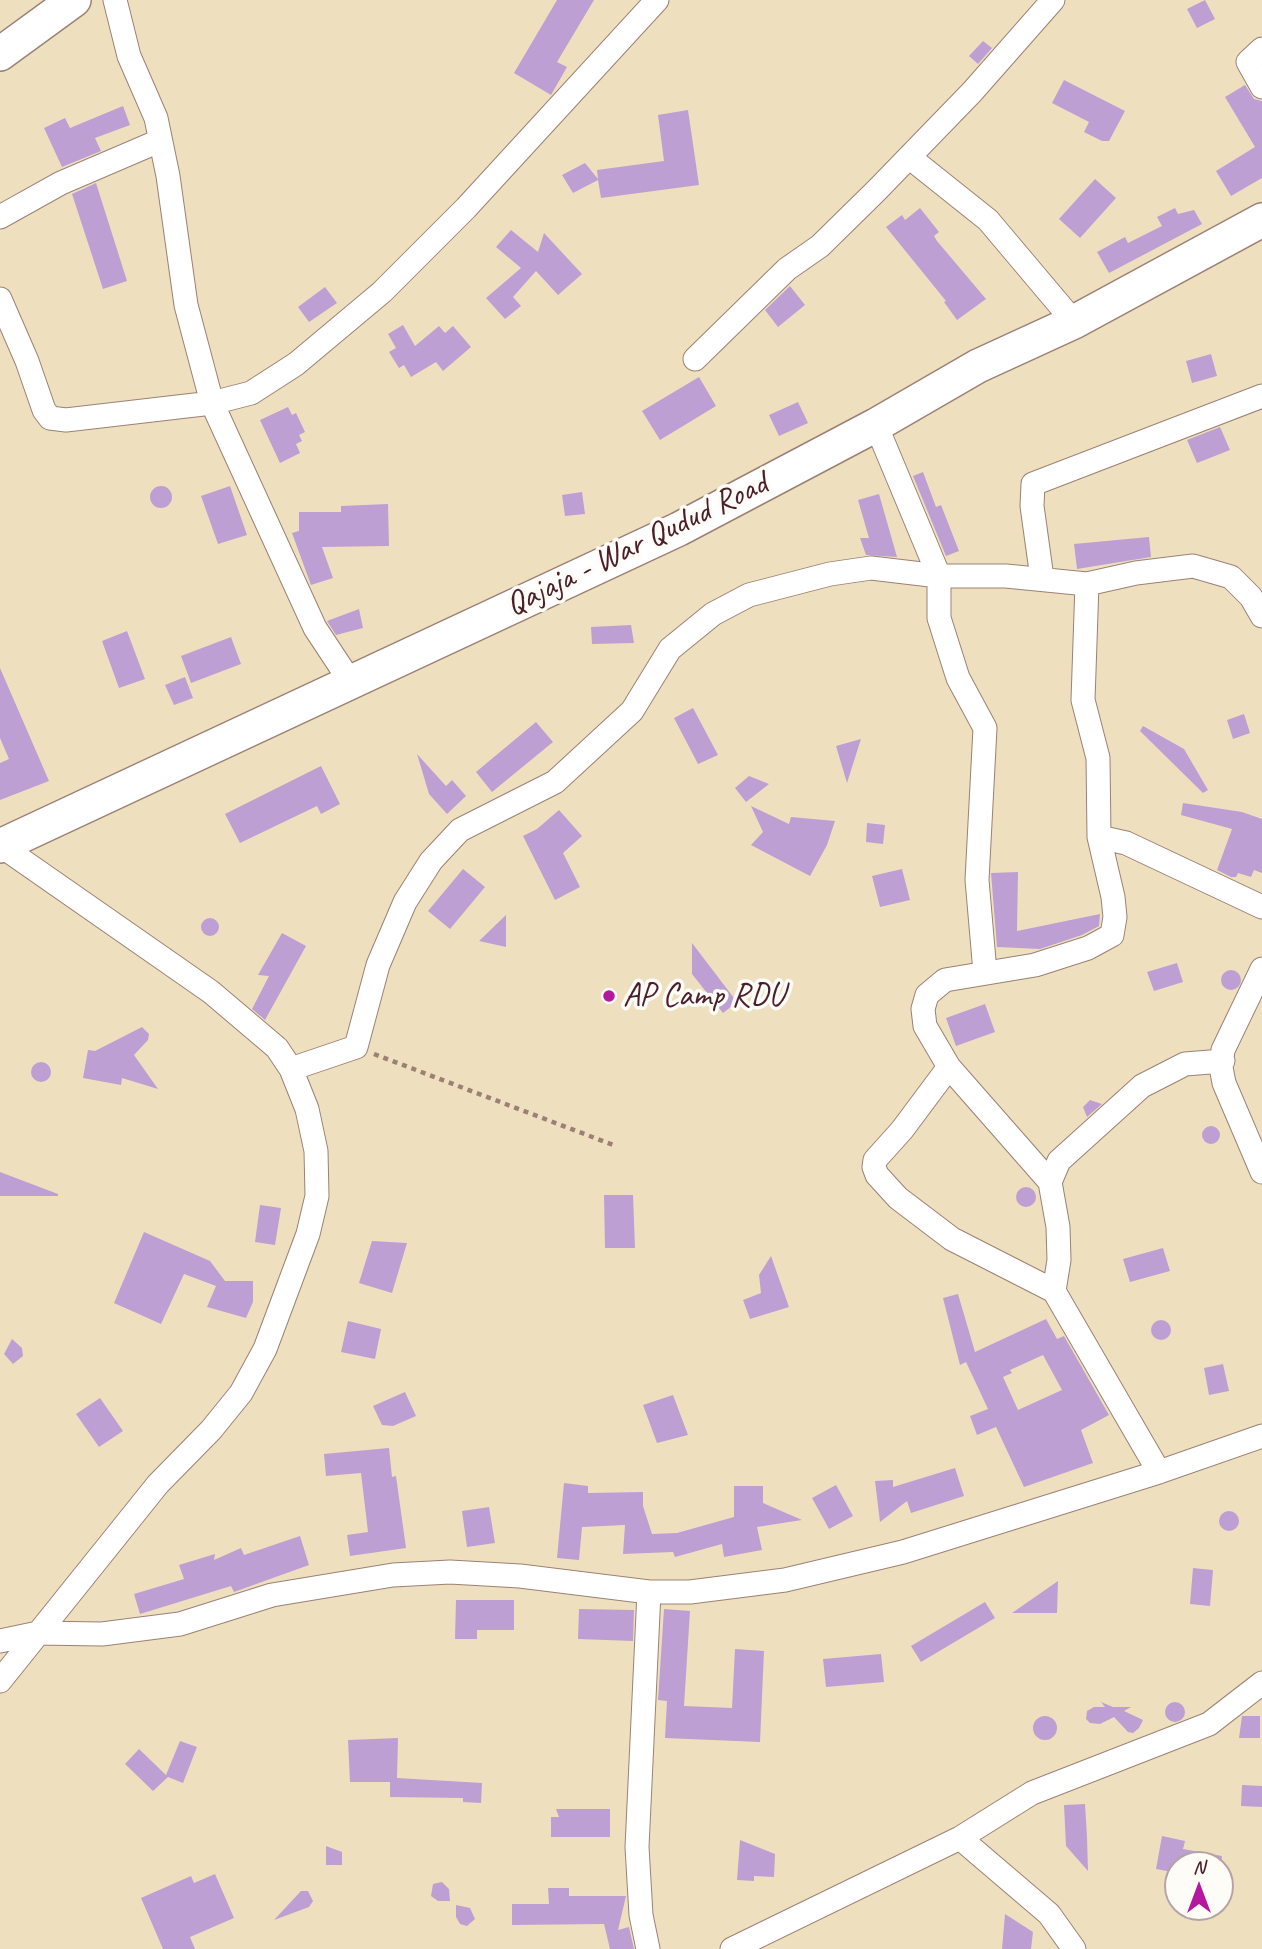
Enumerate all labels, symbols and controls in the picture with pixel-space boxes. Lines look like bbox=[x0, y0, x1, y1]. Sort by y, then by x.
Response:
street label: Qajaja - War Qudud Road bbox=[500, 464, 774, 626]
place label: AP Camp RDU bbox=[623, 976, 784, 1016]
marker: AP Camp RDU bbox=[601, 988, 617, 1004]
north arrow bbox=[1164, 1851, 1234, 1921]
text: N bbox=[1193, 1855, 1205, 1879]

